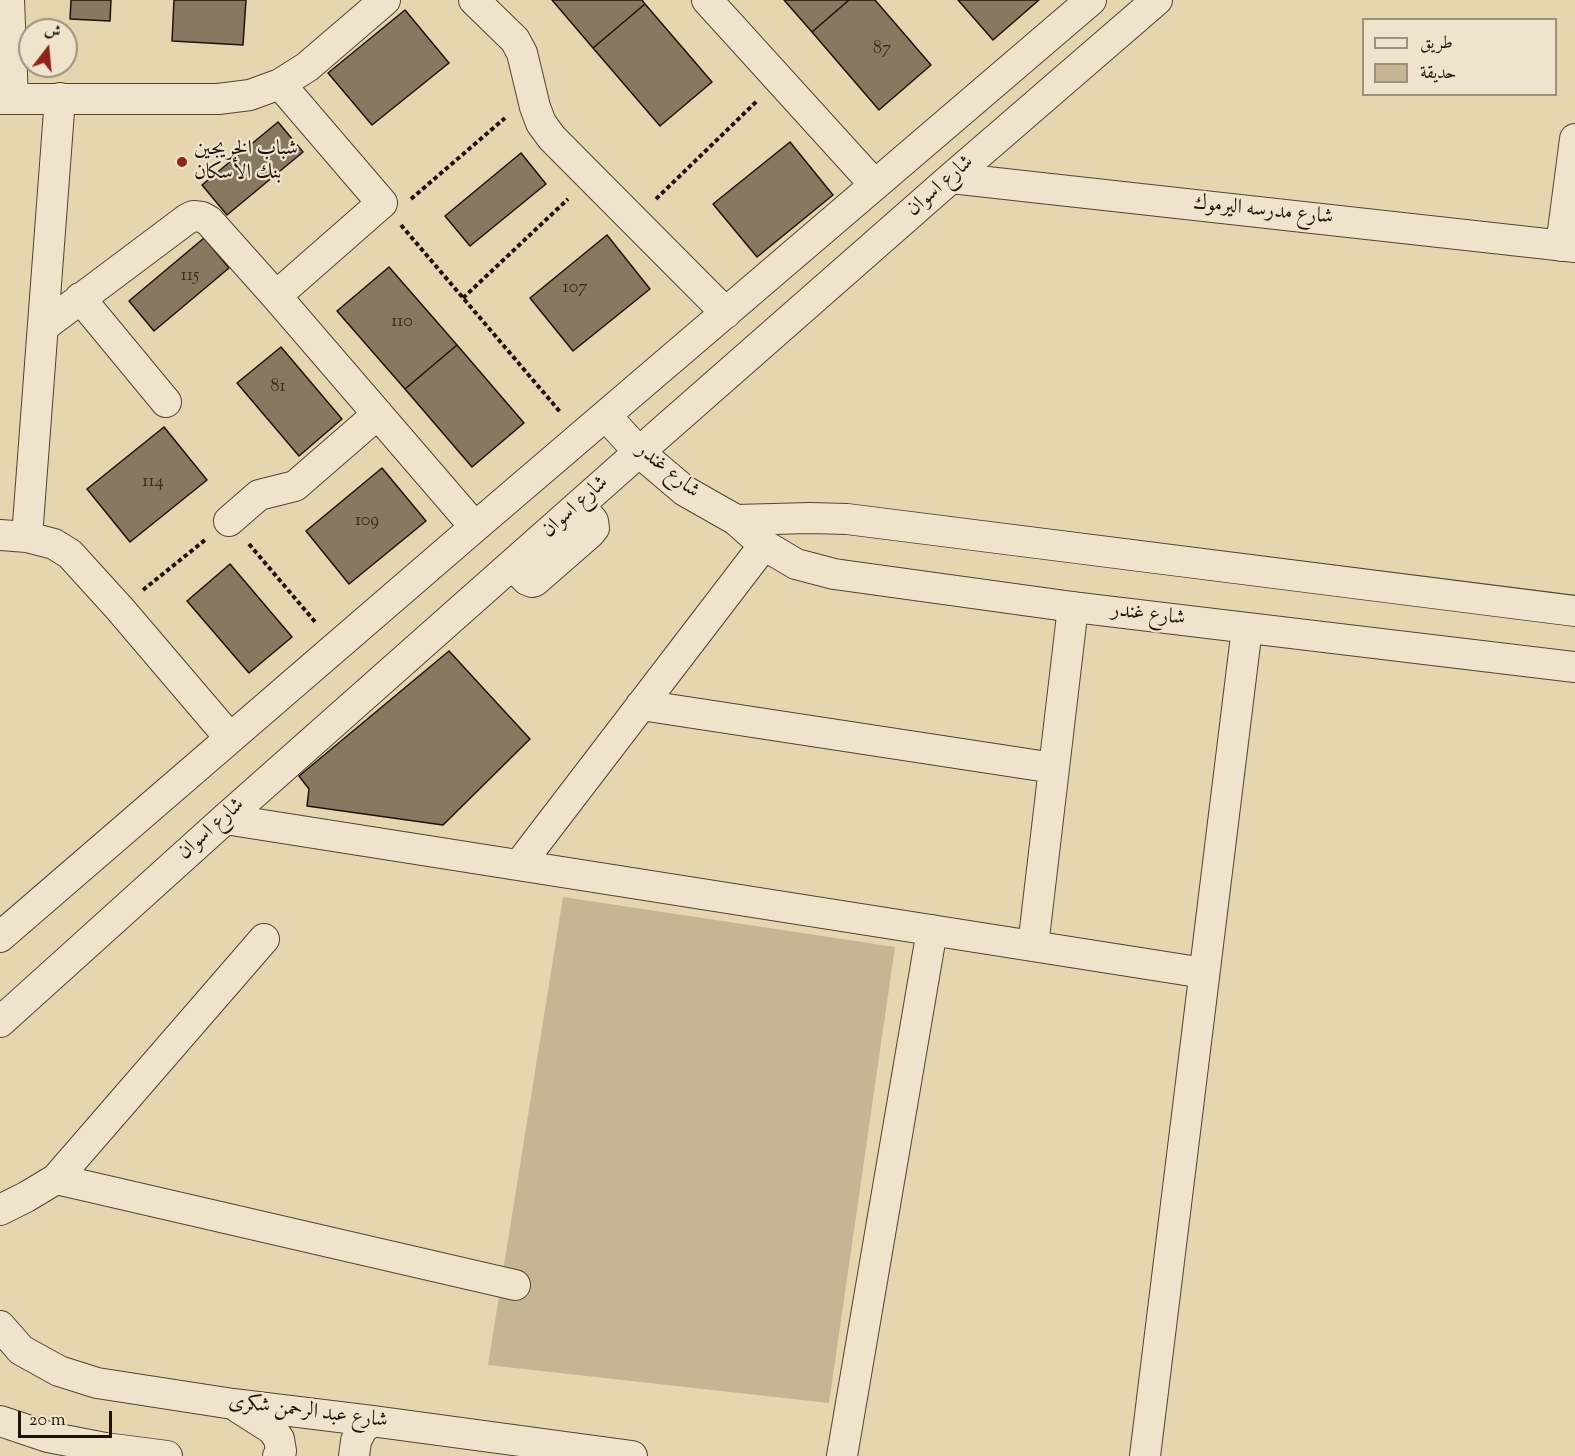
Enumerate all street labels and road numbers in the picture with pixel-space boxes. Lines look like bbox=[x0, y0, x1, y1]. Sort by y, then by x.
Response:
street label: شارع اسوان bbox=[902, 151, 980, 223]
street label: شارع مدرسه اليرموك bbox=[1192, 192, 1334, 232]
street label: شارع غندر bbox=[630, 439, 704, 505]
street label: شارع اسوان bbox=[537, 471, 615, 545]
street label: شارع غندر bbox=[1110, 599, 1186, 633]
street label: شارع اسوان bbox=[173, 793, 251, 867]
street label: شارع عبد الرحمن شكرى bbox=[227, 1391, 389, 1435]

